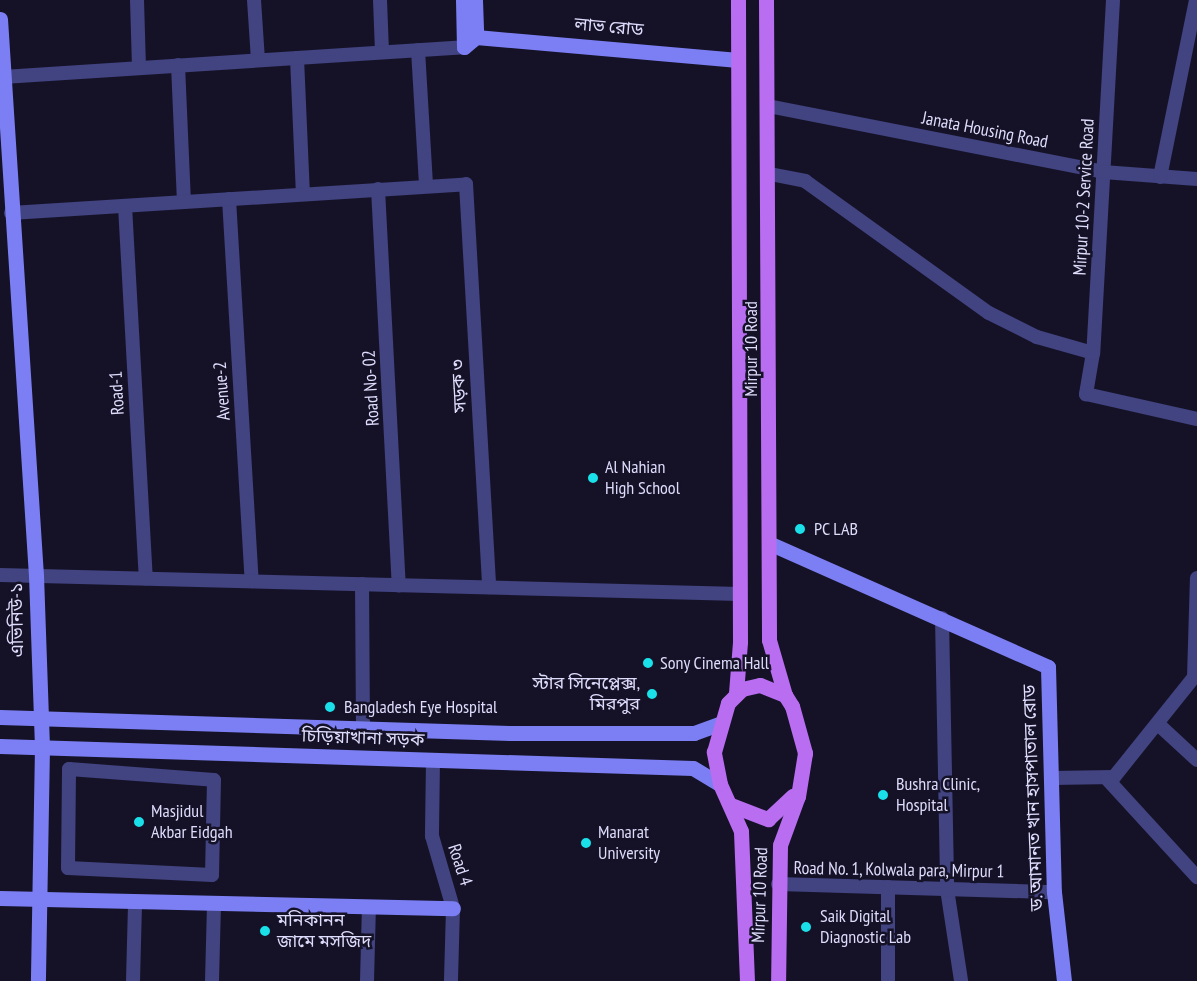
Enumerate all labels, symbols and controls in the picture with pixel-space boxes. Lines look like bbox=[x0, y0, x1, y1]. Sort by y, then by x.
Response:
street label: লাভ রোড bbox=[574, 13, 644, 41]
street label: Janata Housing Road bbox=[920, 107, 1050, 153]
street label: Mirpur 10-2 Service Road bbox=[1069, 118, 1099, 276]
street label: Mirpur 10 Road bbox=[740, 301, 762, 397]
street label: Road No- 02 bbox=[358, 349, 384, 427]
street label: সড়ক ৩ bbox=[447, 359, 471, 413]
street label: Avenue-2 bbox=[209, 361, 235, 421]
street label: Road-1 bbox=[105, 370, 129, 416]
place label: Al Nahian High School bbox=[605, 457, 680, 500]
marker: Al Nahian High School bbox=[586, 471, 600, 485]
place label: PC LAB bbox=[814, 518, 859, 540]
marker: PC LAB bbox=[791, 520, 809, 538]
street label: এভিনিউ-১ bbox=[6, 582, 28, 658]
place label: Sony Cinema Hall bbox=[660, 652, 769, 674]
marker: Sony Cinema Hall bbox=[641, 656, 655, 670]
place label: স্টার সিনেপ্লেক্স, মিরপুর bbox=[533, 673, 640, 716]
street label: ড. আমানত খান হাসপাতাল রোড bbox=[1018, 684, 1048, 912]
marker: স্টার সিনেপ্লেক্স, মিরপুর bbox=[645, 687, 659, 701]
place label: Bangladesh Eye Hospital bbox=[344, 696, 497, 718]
marker: Bangladesh Eye Hospital bbox=[321, 698, 339, 716]
street label: চিড়িয়াখানা সড়ক bbox=[301, 725, 425, 751]
place label: Bushra Clinic, Hospital bbox=[896, 774, 980, 816]
marker: Bushra Clinic, Hospital bbox=[874, 786, 892, 804]
place label: Masjidul Akbar Eidgah bbox=[151, 801, 233, 844]
marker: Masjidul Akbar Eidgah bbox=[132, 815, 146, 829]
place label: Manarat University bbox=[598, 822, 660, 864]
marker: Manarat University bbox=[579, 836, 593, 850]
street label: Road 4 bbox=[443, 841, 477, 889]
street label: Mirpur 10 Road bbox=[748, 847, 772, 943]
street label: Road No. 1, Kolwala para, Mirpur 1 bbox=[792, 857, 1006, 883]
place label: Saik Digital Diagnostic Lab bbox=[820, 906, 911, 948]
place label: মনিকানন জামে মসজিদ bbox=[277, 910, 371, 952]
marker: Saik Digital Diagnostic Lab bbox=[797, 918, 815, 936]
marker: মনিকানন জামে মসজিদ bbox=[258, 924, 272, 938]

